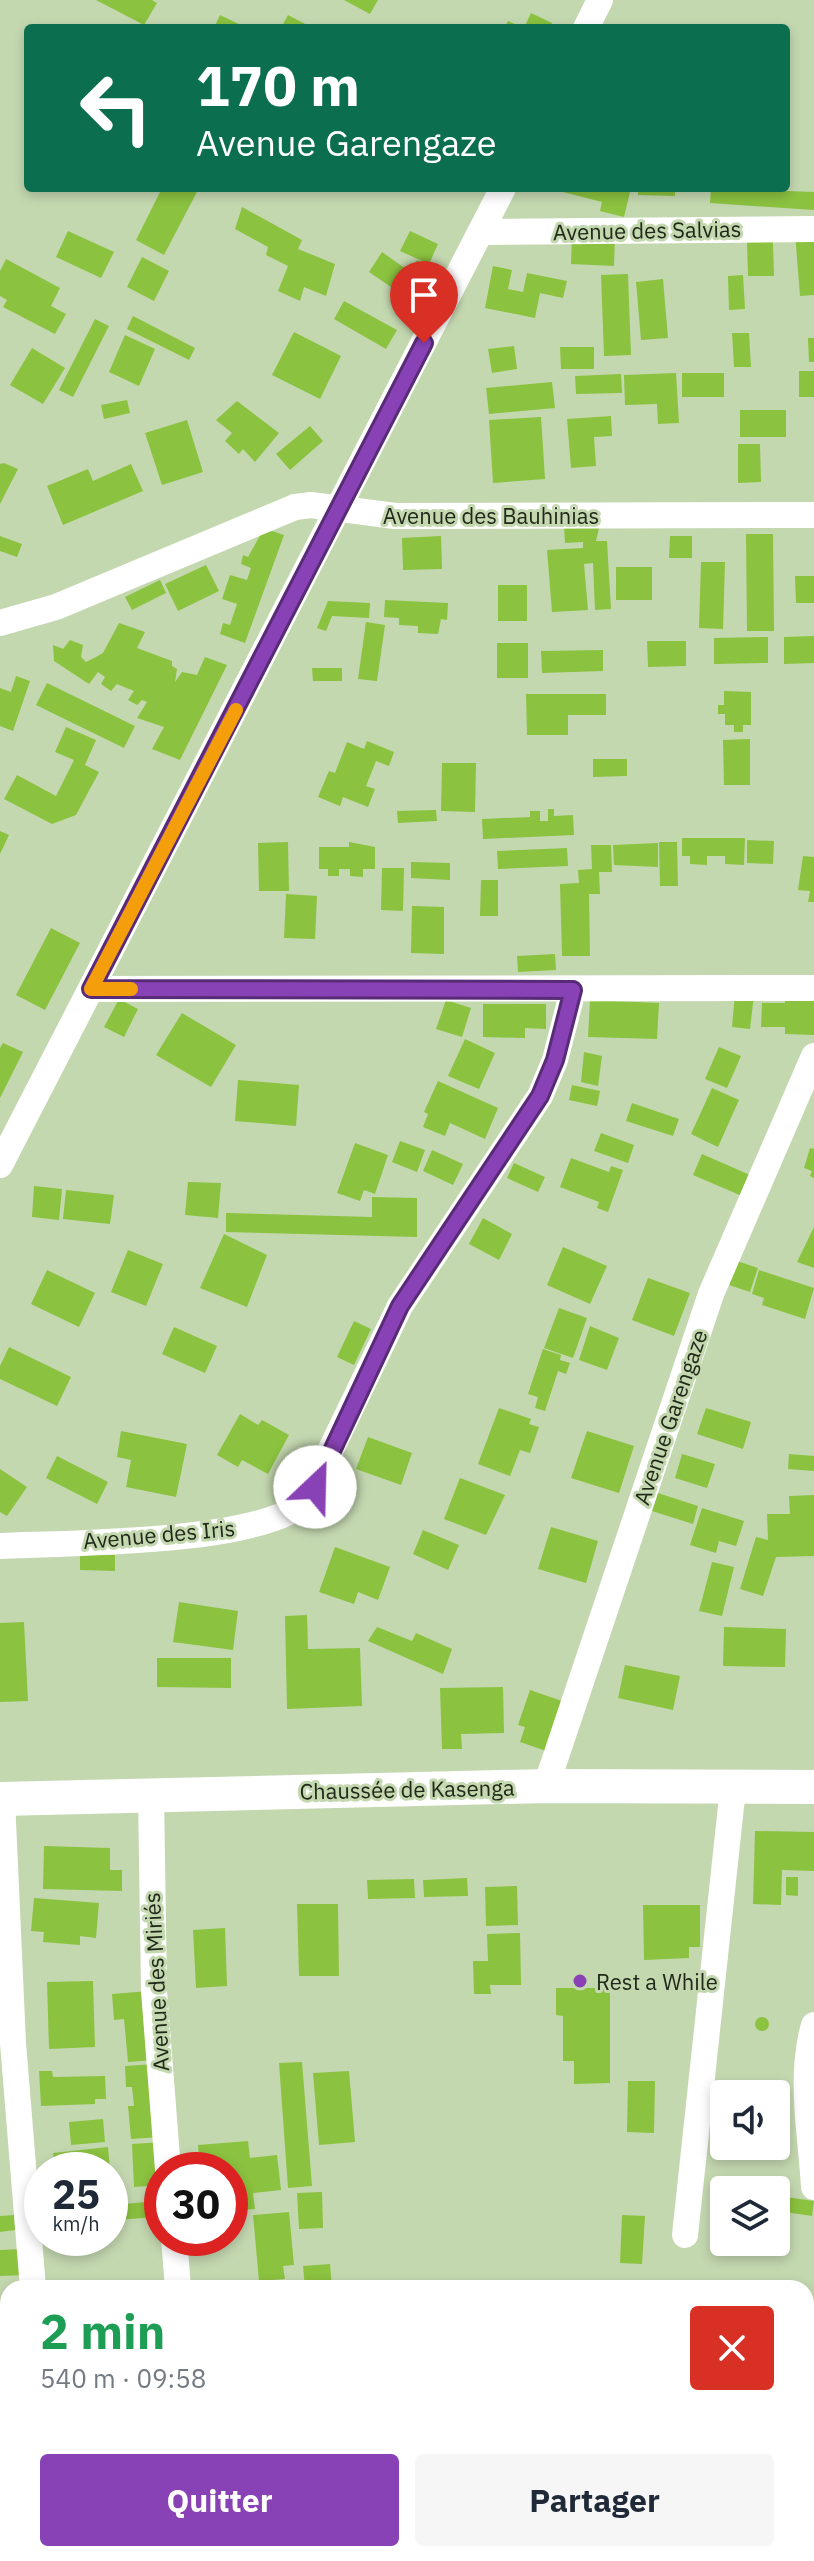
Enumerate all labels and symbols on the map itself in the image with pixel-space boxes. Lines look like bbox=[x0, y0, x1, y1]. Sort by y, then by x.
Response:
street label: Avenue des Salvias bbox=[553, 214, 741, 246]
pin bbox=[390, 261, 458, 343]
street label: Avenue des Bauhinias bbox=[383, 501, 599, 530]
street label: Avenue Garengaze bbox=[626, 1325, 714, 1509]
position arrow bbox=[273, 1445, 357, 1529]
street label: Avenue des Iris bbox=[82, 1513, 236, 1555]
street label: Chaussée de Kasenga bbox=[299, 1773, 515, 1805]
street label: Avenue des Miriés bbox=[137, 1892, 175, 2072]
place label: Rest a While bbox=[596, 1967, 718, 1996]
marker: Rest a While bbox=[571, 1972, 589, 1990]
speed limit sign: 30 bbox=[144, 2152, 248, 2256]

